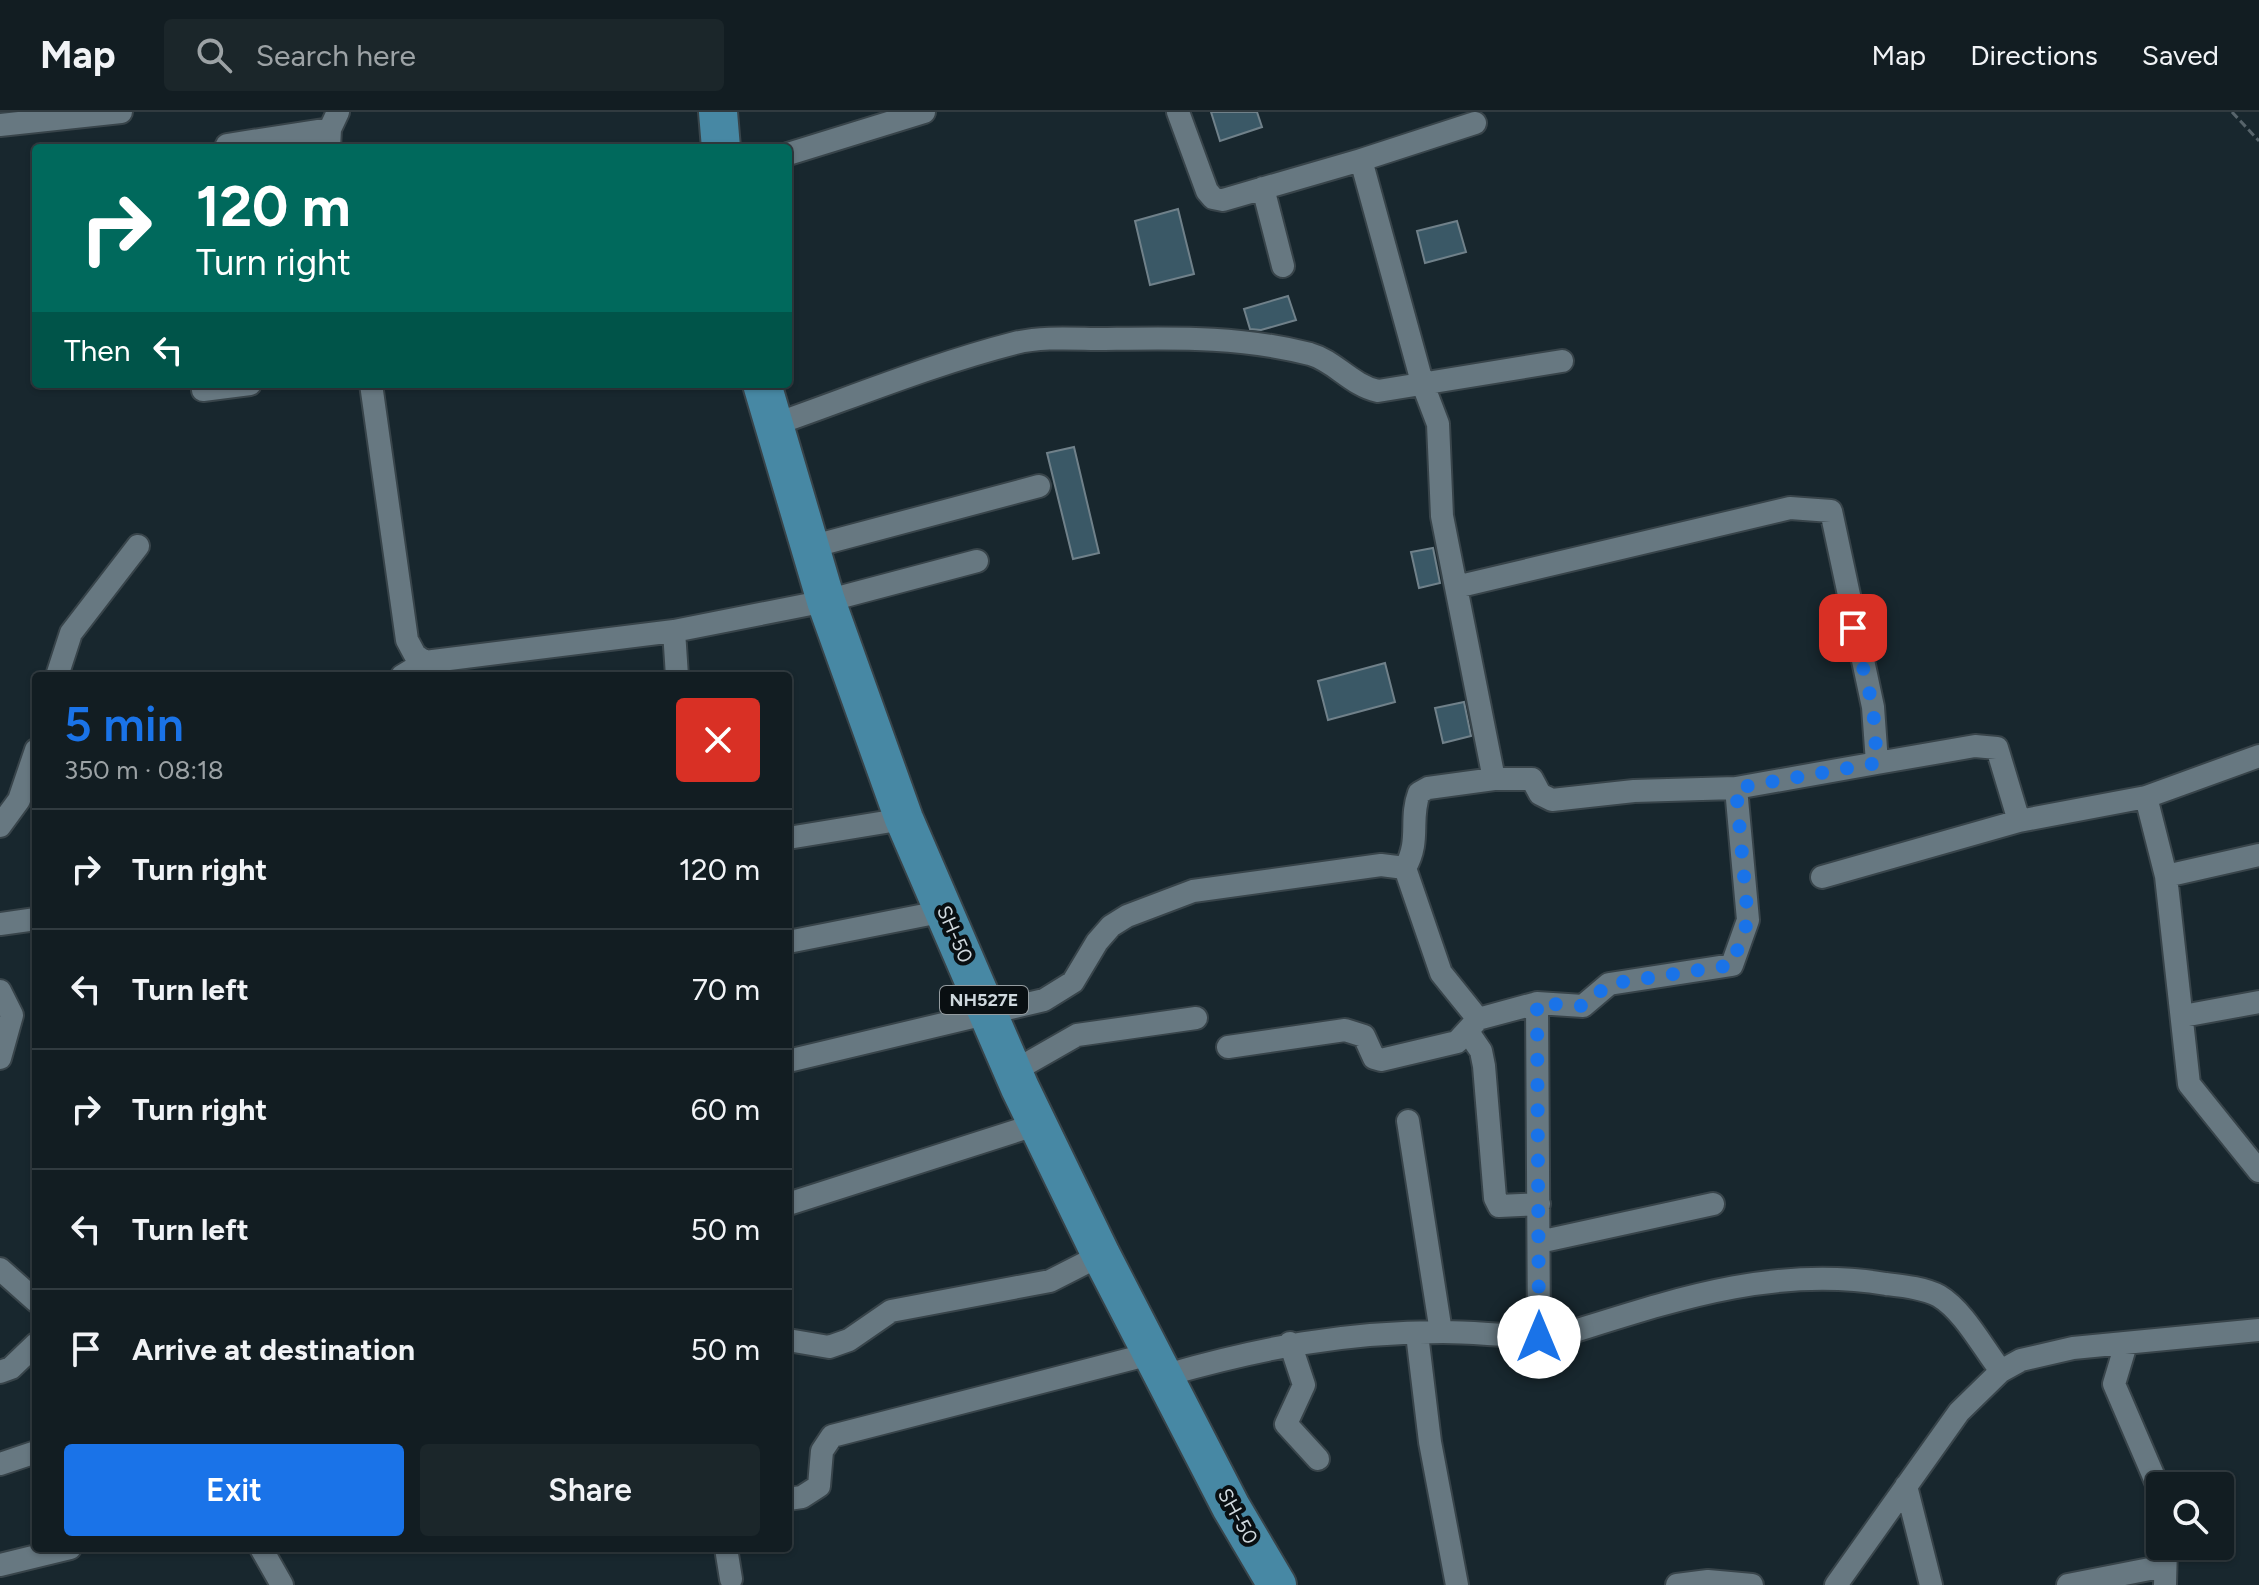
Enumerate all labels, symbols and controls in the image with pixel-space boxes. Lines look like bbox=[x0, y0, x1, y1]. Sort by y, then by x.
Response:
search box bbox=[164, 19, 724, 91]
text: Map bbox=[40, 32, 116, 78]
icon: search bbox=[192, 33, 236, 77]
text: Search here bbox=[256, 37, 416, 74]
text: Map bbox=[1872, 38, 1926, 72]
text: Directions bbox=[1970, 38, 2098, 72]
text: Saved bbox=[2142, 38, 2219, 72]
text: 120 m bbox=[196, 173, 351, 240]
icon: right bbox=[64, 176, 168, 280]
text: Turn right bbox=[196, 241, 351, 284]
icon: left bbox=[146, 328, 190, 372]
text: Then bbox=[64, 332, 130, 369]
pin bbox=[1819, 594, 1887, 662]
icon: arrive bbox=[1831, 606, 1875, 650]
text: 5 min bbox=[64, 695, 184, 753]
button: close bbox=[676, 698, 760, 782]
text: 350 m · 08:18 bbox=[64, 754, 224, 786]
icon: right bbox=[64, 847, 108, 891]
text: Turn right bbox=[132, 851, 267, 888]
text: 120 m bbox=[679, 851, 760, 888]
street label: SH-50 bbox=[932, 902, 978, 966]
icon: left bbox=[64, 967, 108, 1011]
text: Turn left bbox=[132, 971, 249, 1008]
text: 70 m bbox=[692, 971, 760, 1008]
road number: NH527E bbox=[940, 986, 1028, 1014]
icon: right bbox=[64, 1087, 108, 1131]
text: Turn right bbox=[132, 1091, 267, 1128]
text: 60 m bbox=[691, 1091, 760, 1128]
icon: left bbox=[64, 1207, 108, 1251]
text: Turn left bbox=[132, 1211, 249, 1248]
text: 50 m bbox=[691, 1211, 760, 1248]
position arrow bbox=[1497, 1295, 1581, 1379]
icon: arrive bbox=[64, 1327, 108, 1371]
text: Arrive at destination bbox=[132, 1331, 415, 1368]
text: 50 m bbox=[691, 1331, 760, 1368]
button: Exit bbox=[64, 1444, 404, 1536]
button: Share bbox=[420, 1444, 760, 1536]
map controls bbox=[2146, 1472, 2234, 1560]
button: search bbox=[2146, 1472, 2234, 1560]
street label: SH-50 bbox=[1213, 1484, 1263, 1548]

